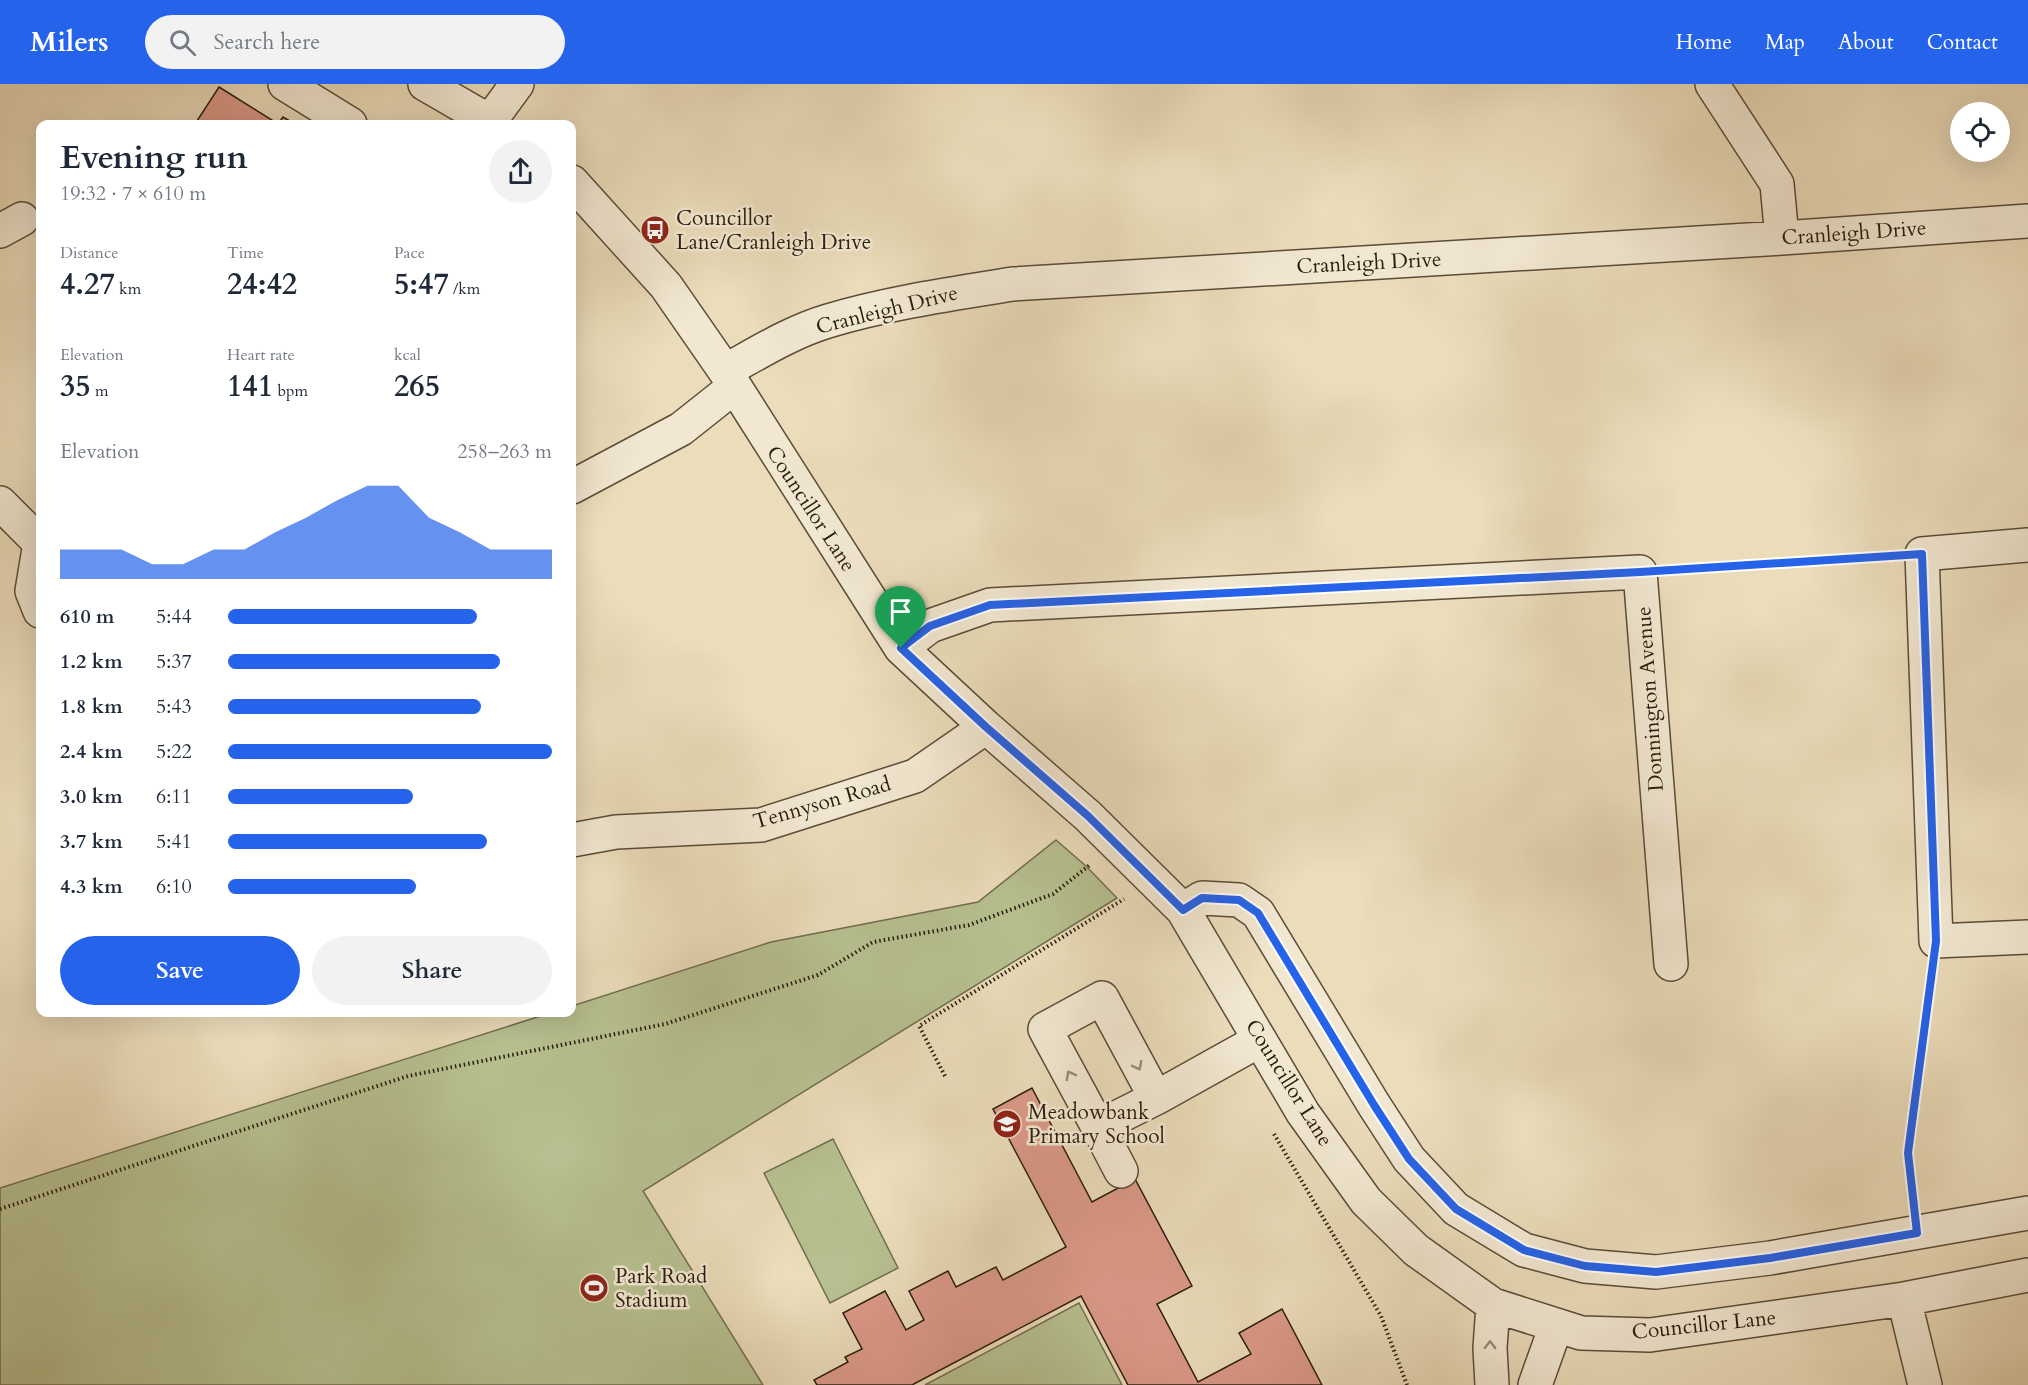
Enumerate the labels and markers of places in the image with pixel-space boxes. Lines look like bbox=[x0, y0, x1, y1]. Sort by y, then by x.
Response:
place label: Councillor Lane/Cranleigh Drive bbox=[676, 204, 871, 257]
bus stop icon: Councillor Lane/Cranleigh Drive bbox=[639, 214, 671, 246]
pin bbox=[875, 586, 926, 648]
place label: Meadowbank Primary School bbox=[1028, 1098, 1165, 1151]
school or university icon: Meadowbank Primary School bbox=[991, 1108, 1023, 1140]
place label: Park Road Stadium bbox=[615, 1262, 707, 1315]
sports icon: Park Road Stadium bbox=[578, 1272, 610, 1304]

